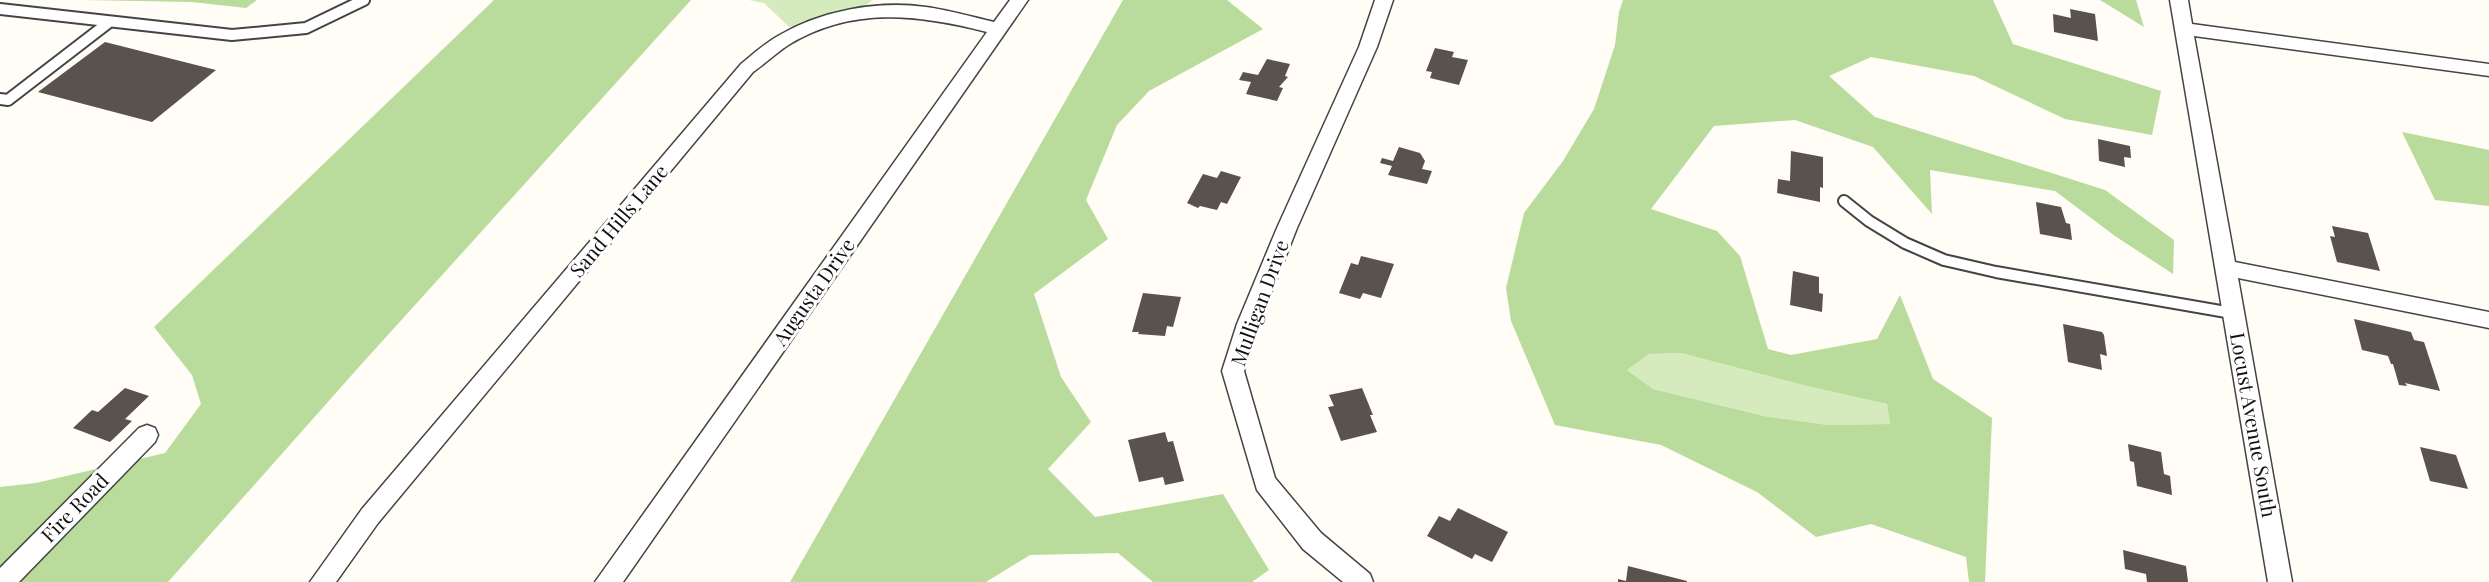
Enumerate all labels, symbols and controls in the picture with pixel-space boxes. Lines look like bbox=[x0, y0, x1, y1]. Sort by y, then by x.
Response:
street label: Sand Hills Lane bbox=[563, 158, 673, 282]
street label: Augusta Drive bbox=[765, 232, 860, 351]
street label: Mulligan Drive bbox=[1223, 236, 1294, 369]
street label: Locust Avenue South bbox=[2225, 330, 2284, 520]
street label: Fire Road bbox=[34, 466, 114, 547]

